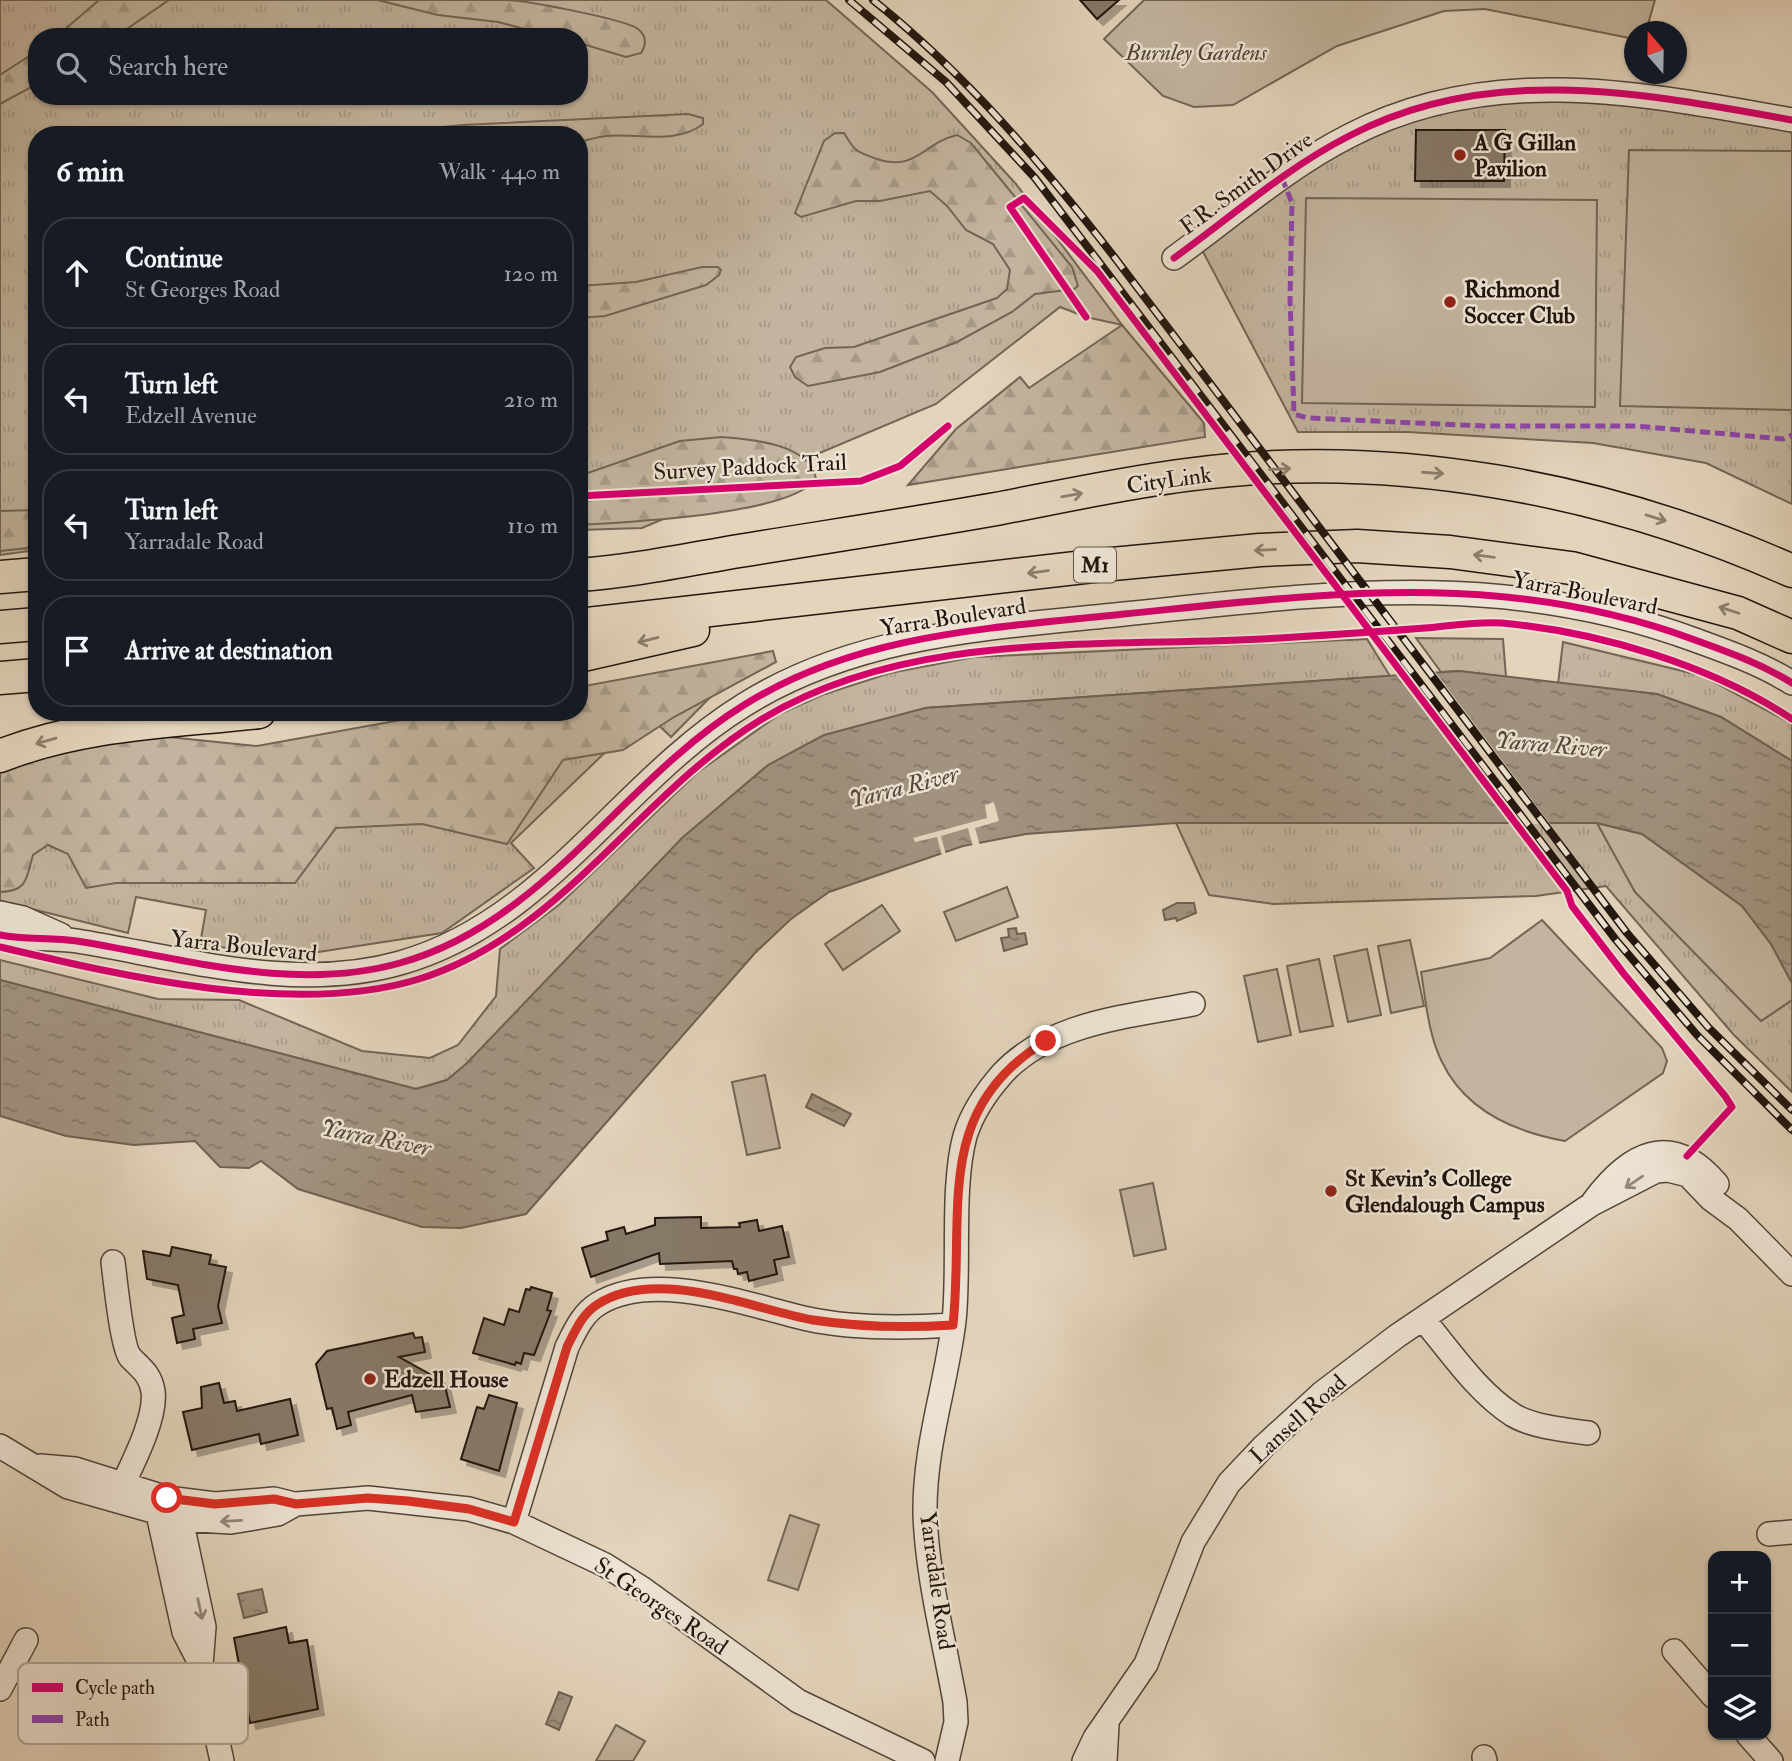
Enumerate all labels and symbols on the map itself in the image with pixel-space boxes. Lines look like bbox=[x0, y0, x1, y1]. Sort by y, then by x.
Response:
north arrow bbox=[1624, 21, 1687, 84]
park label: Burnley Gardens bbox=[1124, 38, 1267, 67]
street label: F.R. Smith Drive bbox=[1174, 125, 1319, 241]
place label: A G Gillan Pavilion bbox=[1473, 128, 1576, 183]
marker: A G Gillan Pavilion bbox=[1452, 147, 1468, 163]
place label: Richmond Soccer Club bbox=[1464, 275, 1575, 330]
marker: Richmond Soccer Club bbox=[1442, 294, 1458, 310]
street label: Survey Paddock Trail bbox=[653, 447, 847, 487]
street label: CityLink bbox=[1125, 460, 1213, 500]
one-way arrow bbox=[1269, 462, 1291, 475]
one-way arrow bbox=[1422, 467, 1444, 480]
one-way arrow bbox=[1061, 488, 1083, 501]
one-way arrow bbox=[1645, 513, 1667, 526]
one-way arrow bbox=[1253, 543, 1276, 556]
road number: M1 bbox=[1074, 548, 1116, 582]
one-way arrow bbox=[1473, 550, 1496, 563]
street label: Yarra Boulevard bbox=[1510, 565, 1660, 621]
one-way arrow bbox=[1027, 566, 1050, 579]
street label: Yarra Boulevard bbox=[878, 591, 1028, 643]
one-way arrow bbox=[1719, 603, 1741, 616]
one-way arrow bbox=[637, 634, 660, 647]
water label: Yarra River bbox=[1494, 725, 1609, 765]
one-way arrow bbox=[35, 735, 57, 748]
water label: Yarra River bbox=[846, 758, 963, 815]
street label: Yarra Boulevard bbox=[169, 924, 319, 968]
route end bbox=[1030, 1025, 1061, 1056]
water label: Yarra River bbox=[318, 1112, 435, 1164]
place label: St Kevin's College Glendalough Campus bbox=[1345, 1164, 1545, 1220]
one-way arrow bbox=[1625, 1175, 1644, 1190]
marker: St Kevin's College Glendalough Campus bbox=[1323, 1183, 1339, 1199]
place label: Edzell House bbox=[384, 1365, 509, 1394]
street label: Lansell Road bbox=[1244, 1368, 1352, 1470]
marker: Edzell House bbox=[362, 1371, 378, 1387]
route start bbox=[151, 1482, 182, 1513]
street label: Yarradale Road bbox=[913, 1510, 961, 1652]
one-way arrow bbox=[219, 1514, 242, 1527]
street label: St Georges Road bbox=[589, 1551, 733, 1661]
one-way arrow bbox=[193, 1597, 207, 1620]
legend bbox=[18, 1663, 248, 1744]
text: Cycle path bbox=[75, 1676, 155, 1701]
text: Path bbox=[75, 1708, 110, 1732]

